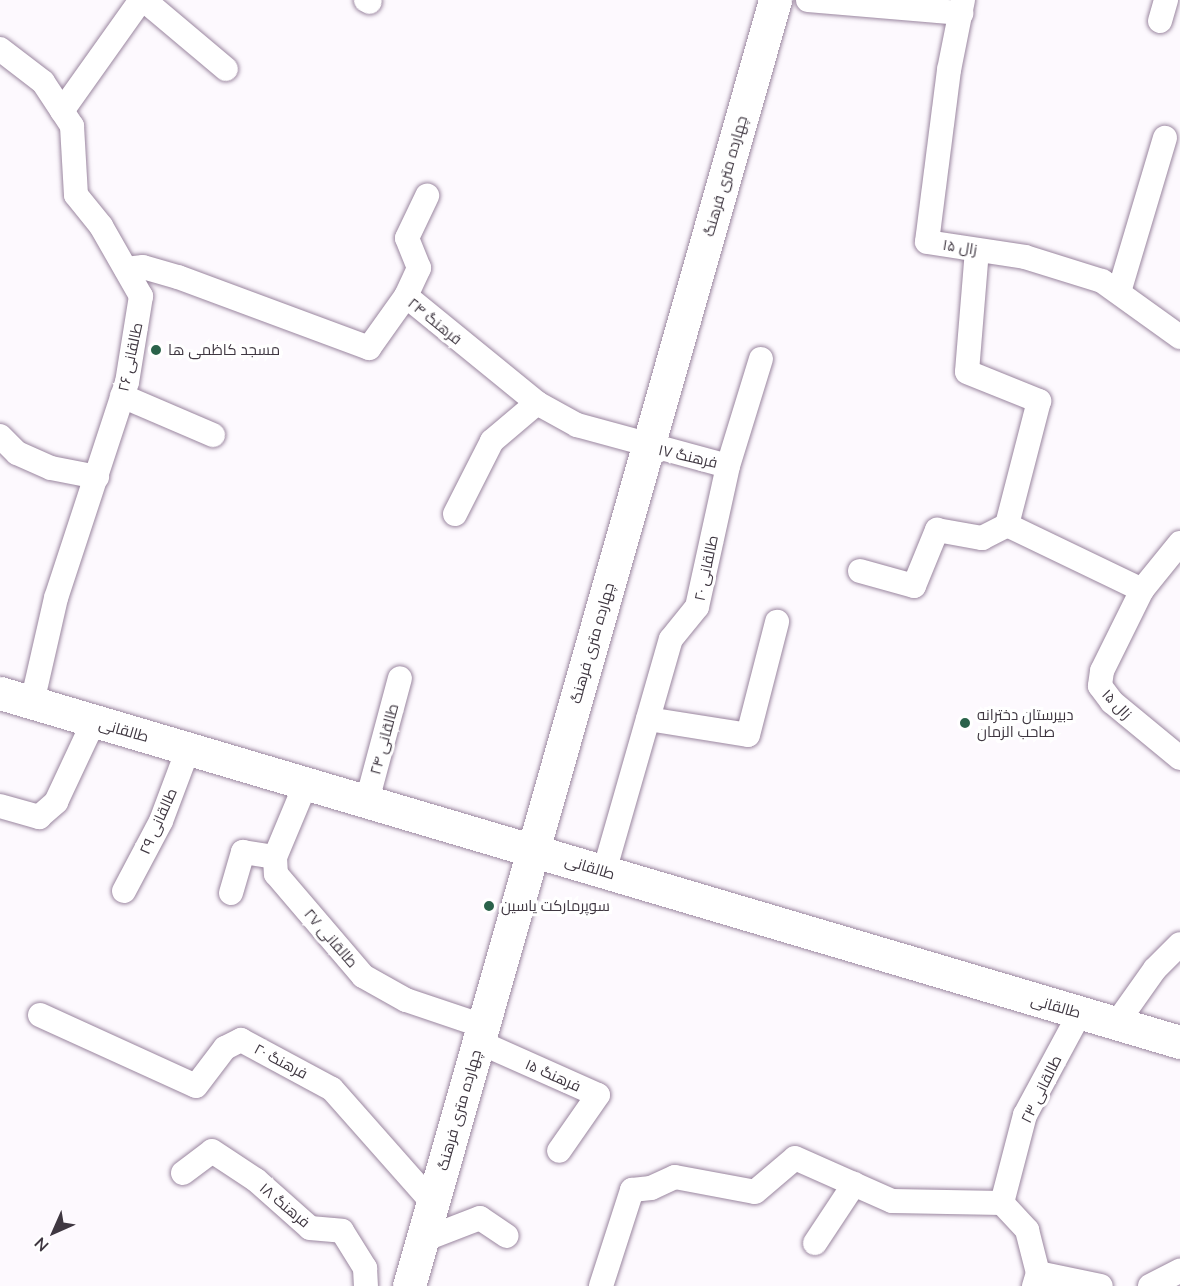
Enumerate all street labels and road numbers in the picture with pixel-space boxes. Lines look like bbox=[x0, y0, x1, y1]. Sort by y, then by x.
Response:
street label: چهارده متری فرهنگ bbox=[699, 114, 751, 238]
street label: زال ۱۵ bbox=[941, 235, 979, 259]
street label: فرهنگ ۲۴ bbox=[404, 294, 466, 348]
street label: طالقانی ۲۶ bbox=[114, 321, 146, 393]
street label: فرهنگ ۱۷ bbox=[657, 440, 719, 472]
street label: طالقانی ۲۰ bbox=[690, 534, 722, 602]
street label: چهارده متری فرهنگ bbox=[566, 581, 618, 705]
street label: زال ۱۵ bbox=[1098, 685, 1136, 723]
street label: طالقانی ۲۴ bbox=[366, 702, 402, 776]
street label: طالقانی bbox=[97, 714, 151, 746]
street label: طالقانی ۲۹ bbox=[135, 785, 181, 857]
street label: طالقانی bbox=[563, 851, 617, 883]
street label: طالقانی ۲۷ bbox=[301, 905, 361, 971]
street label: طالقانی bbox=[1029, 990, 1083, 1022]
street label: فرهنگ ۲۰ bbox=[251, 1039, 311, 1083]
street label: چهارده متری فرهنگ bbox=[433, 1048, 485, 1172]
street label: طالقانی ۲۳ bbox=[1017, 1052, 1065, 1126]
street label: فرهنگ ۱۵ bbox=[522, 1055, 584, 1095]
street label: فرهنگ ۱۸ bbox=[256, 1179, 314, 1231]

